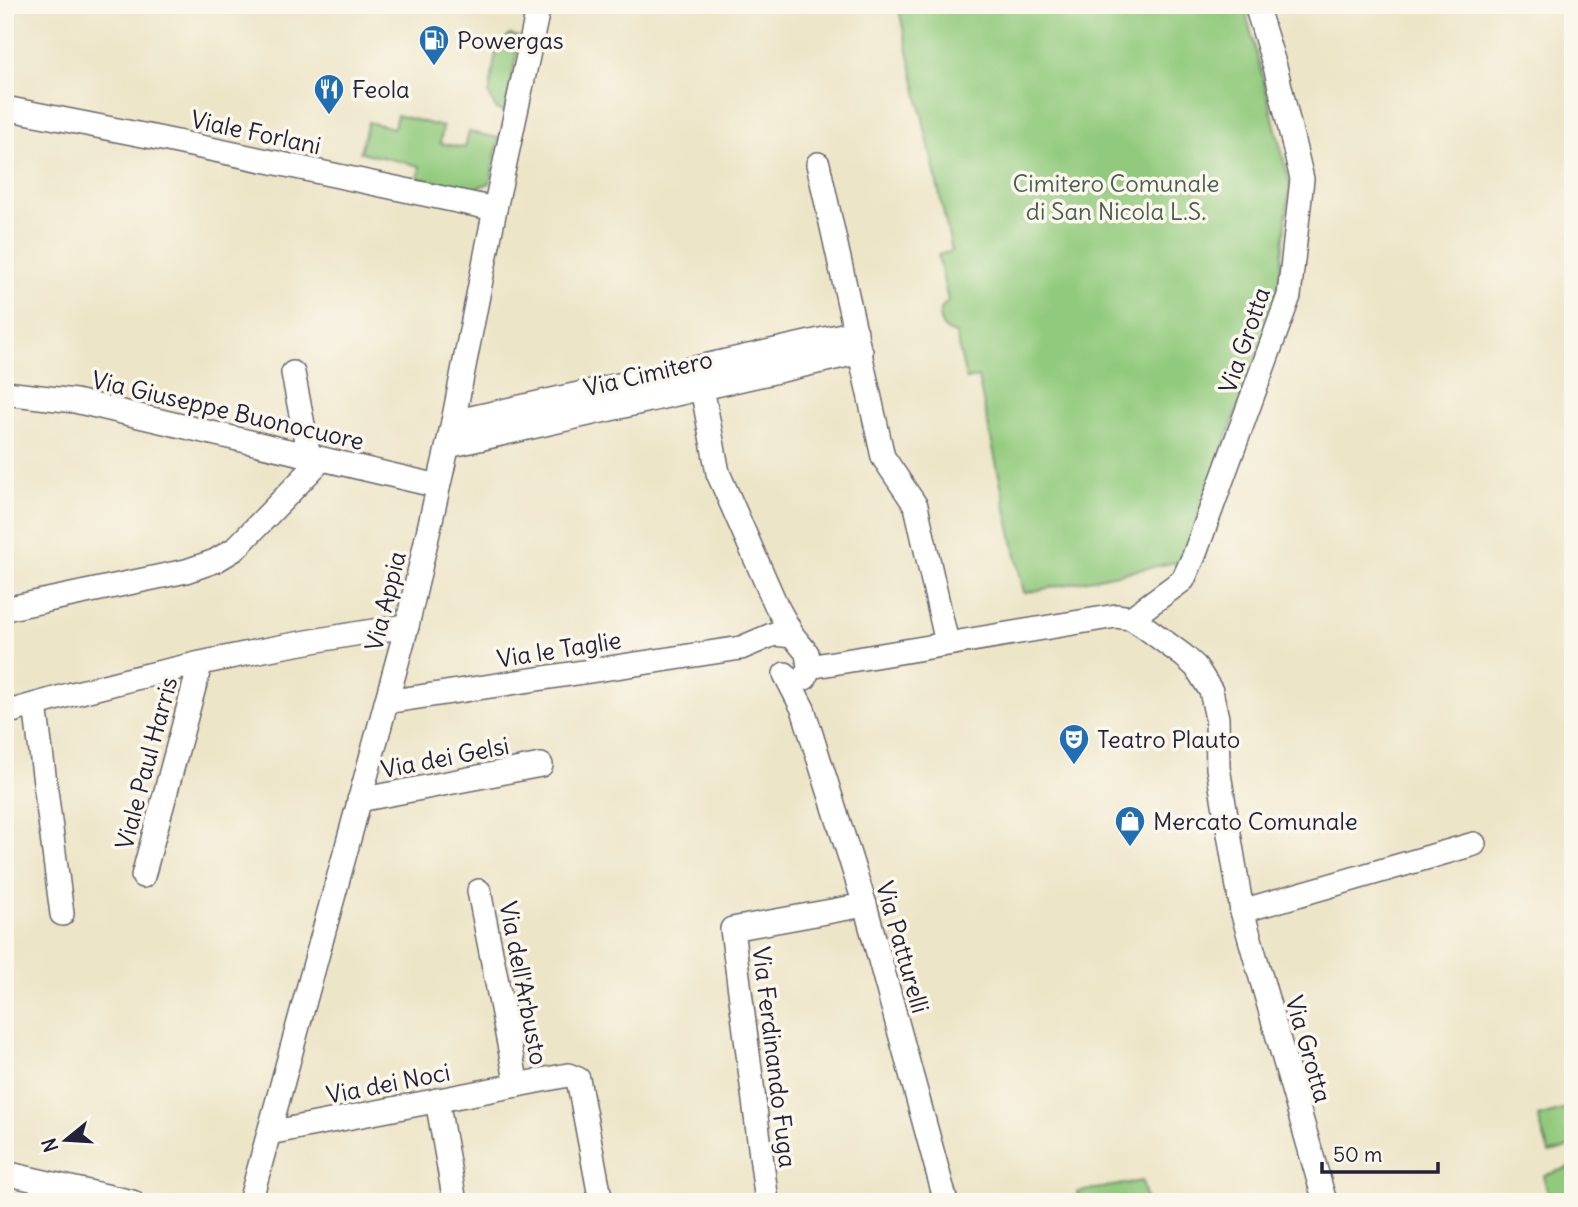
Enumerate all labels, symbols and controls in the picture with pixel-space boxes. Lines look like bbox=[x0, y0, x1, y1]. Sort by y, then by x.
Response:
fuel station icon: Powergas bbox=[417, 23, 451, 67]
place label: Powergas bbox=[457, 25, 564, 55]
restaurant icon: Feola bbox=[312, 72, 346, 116]
place label: Feola bbox=[352, 74, 410, 104]
street label: Viale Forlani bbox=[188, 104, 324, 160]
park label: Cimitero Comunale di San Nicola L.S. bbox=[1012, 168, 1220, 226]
street label: Via Grotta bbox=[1212, 283, 1276, 397]
street label: Via Cimitero bbox=[581, 344, 715, 402]
street label: Via Giuseppe Buonocuore bbox=[89, 364, 367, 456]
street label: Via Appia bbox=[358, 548, 412, 654]
street label: Via le Taglie bbox=[495, 624, 623, 674]
street label: Viale Paul Harris bbox=[109, 673, 183, 853]
theatre icon: Teatro Plauto bbox=[1057, 722, 1091, 766]
place label: Teatro Plauto bbox=[1097, 724, 1240, 754]
street label: Via dei Gelsi bbox=[378, 730, 512, 784]
shop icon: Mercato Comunale bbox=[1113, 804, 1147, 848]
place label: Mercato Comunale bbox=[1153, 806, 1358, 836]
street label: Via Patturelli bbox=[870, 878, 936, 1016]
street label: Via dell'Arbusto bbox=[493, 899, 555, 1067]
street label: Via Ferdinando Fuga bbox=[747, 945, 803, 1169]
street label: Via Grotta bbox=[1279, 992, 1339, 1106]
street label: Via dei Noci bbox=[324, 1056, 452, 1110]
north arrow bbox=[32, 1106, 102, 1176]
scale bar bbox=[1322, 1130, 1438, 1174]
text: N bbox=[36, 1135, 63, 1155]
text: 50 m bbox=[1333, 1141, 1382, 1168]

